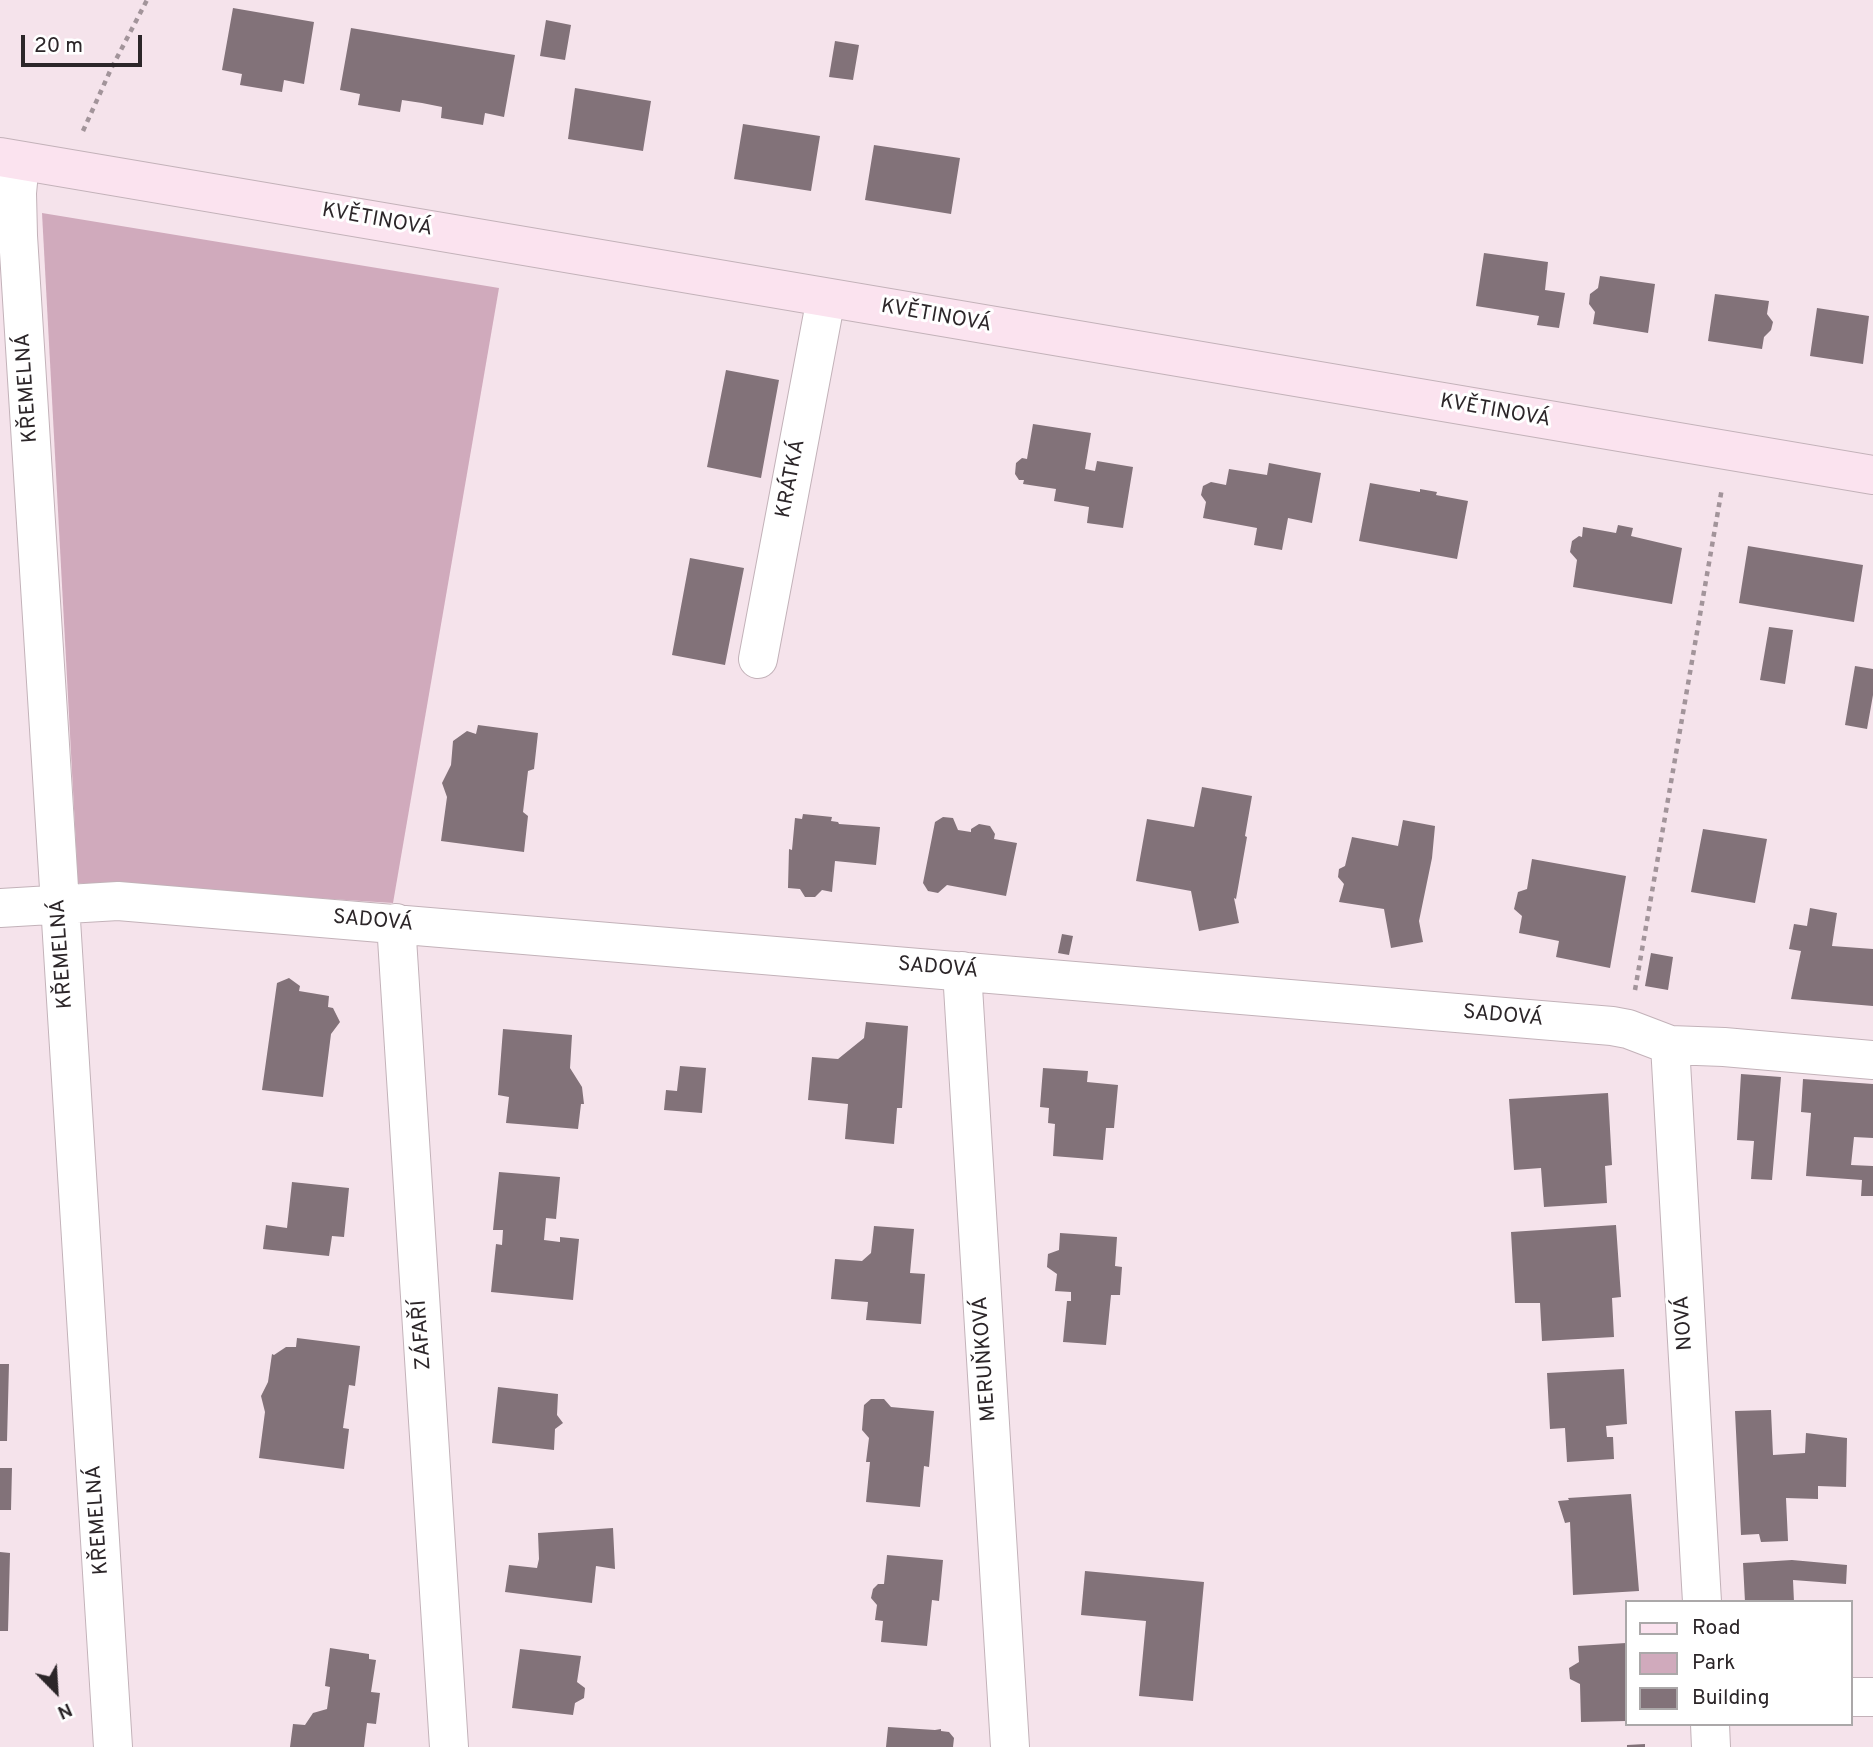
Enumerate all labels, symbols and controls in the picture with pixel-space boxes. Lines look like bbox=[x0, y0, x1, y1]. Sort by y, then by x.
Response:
scale bar bbox=[24, 21, 145, 65]
text: 20 m bbox=[34, 33, 83, 60]
street label: KVĚTINOVÁ bbox=[320, 199, 434, 243]
street label: KVĚTINOVÁ bbox=[879, 295, 993, 339]
street label: KŘEMELNÁ bbox=[12, 332, 44, 444]
street label: KVĚTINOVÁ bbox=[1438, 390, 1552, 434]
street label: KRÁTKÁ bbox=[772, 438, 812, 520]
street label: KŘEMELNÁ bbox=[47, 898, 79, 1010]
street label: SADOVÁ bbox=[332, 906, 414, 938]
street label: SADOVÁ bbox=[897, 953, 979, 985]
street label: SADOVÁ bbox=[1462, 1001, 1544, 1033]
street label: MERUŇKOVÁ bbox=[969, 1295, 1003, 1423]
street label: NOVÁ bbox=[1671, 1295, 1699, 1351]
street label: ZÁFAŘÍ bbox=[408, 1299, 438, 1371]
street label: KŘEMELNÁ bbox=[83, 1464, 115, 1576]
legend bbox=[1624, 1600, 1852, 1726]
text: Road bbox=[1692, 1615, 1741, 1642]
text: Park bbox=[1692, 1650, 1735, 1677]
north arrow bbox=[21, 1656, 91, 1726]
text: Building bbox=[1692, 1685, 1770, 1712]
text: N bbox=[53, 1696, 76, 1724]

